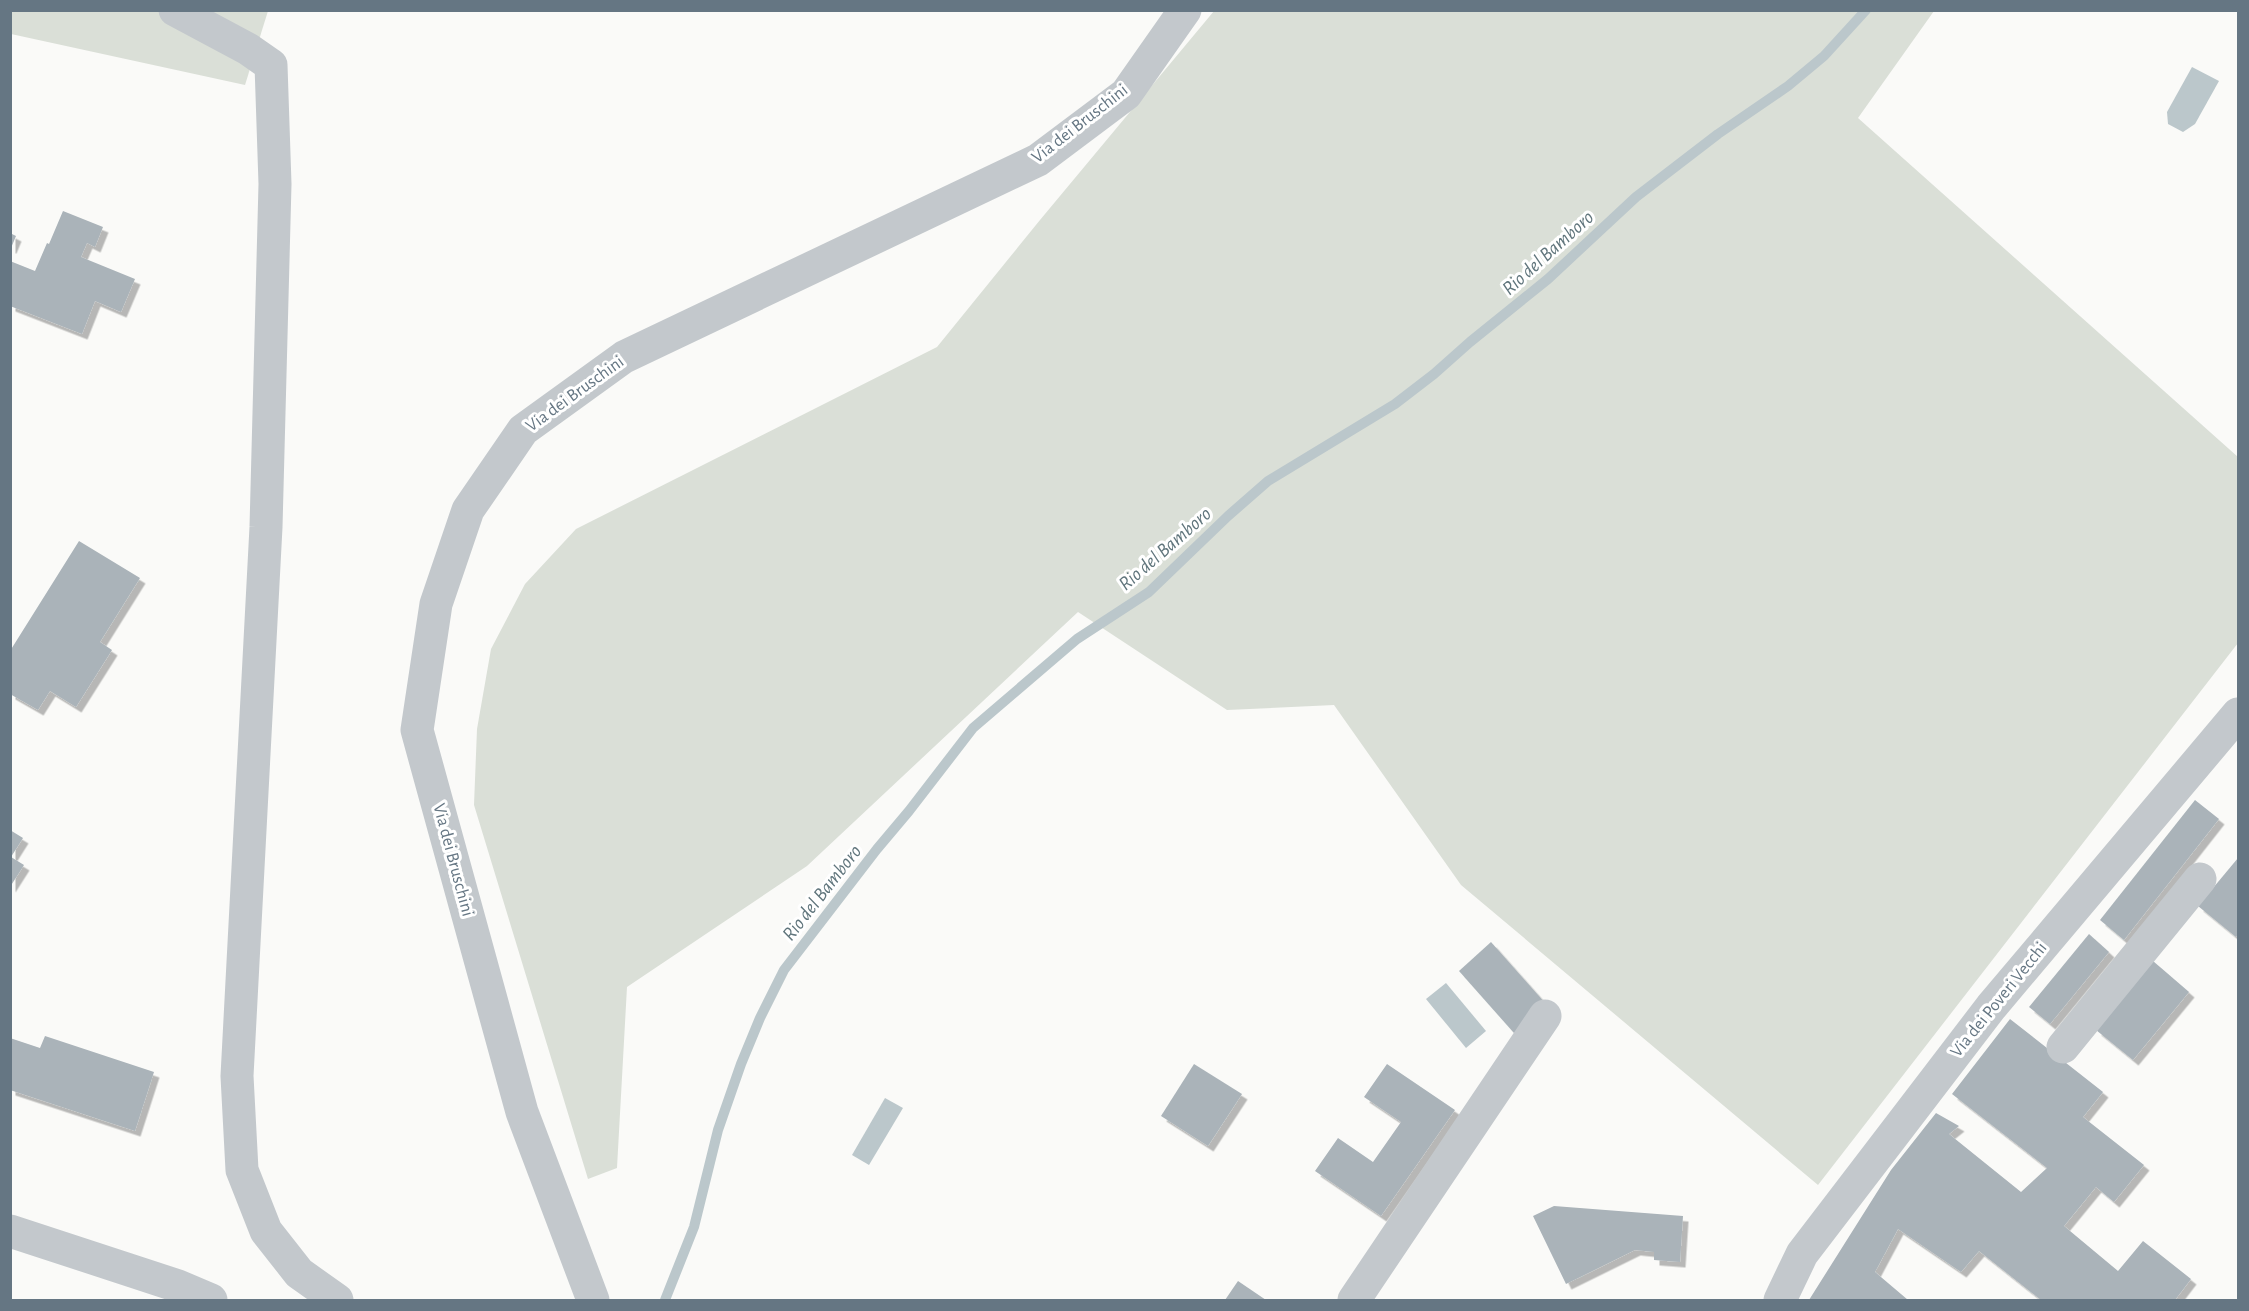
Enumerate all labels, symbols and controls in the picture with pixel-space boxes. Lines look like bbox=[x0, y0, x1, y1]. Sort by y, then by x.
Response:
street label: Via dei Bruschini bbox=[1029, 81, 1131, 167]
water label: Rio del Bamboro bbox=[1498, 207, 1598, 299]
street label: Via dei Bruschini bbox=[523, 353, 627, 435]
water label: Rio del Bamboro bbox=[1115, 504, 1215, 594]
street label: Via dei Bruschini bbox=[429, 802, 477, 918]
water label: Rio del Bamboro bbox=[779, 841, 865, 945]
street label: Via dei Poveri Vecchi bbox=[1947, 939, 2051, 1061]

